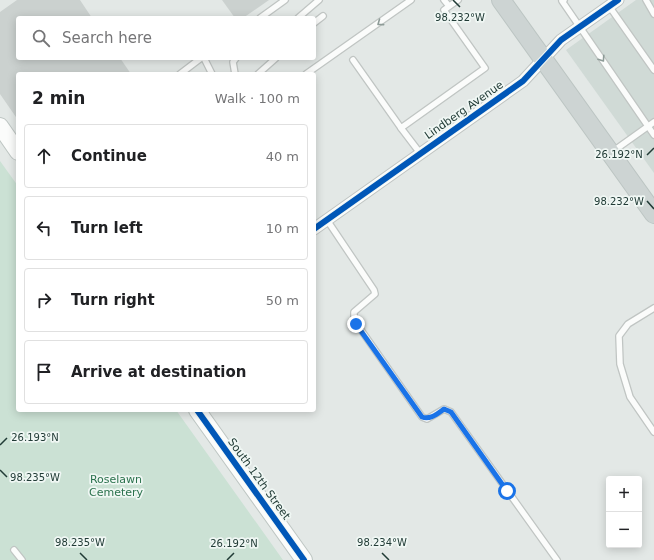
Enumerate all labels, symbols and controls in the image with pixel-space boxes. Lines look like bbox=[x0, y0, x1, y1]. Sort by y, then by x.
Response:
text: 98.232°W bbox=[435, 12, 485, 23]
search box bbox=[16, 16, 316, 60]
one-way arrow bbox=[377, 19, 384, 26]
icon: search bbox=[30, 27, 52, 49]
text: Search here bbox=[62, 29, 152, 47]
one-way arrow bbox=[597, 55, 605, 62]
street label: Lindberg Avenue bbox=[422, 78, 506, 142]
text: 2 min bbox=[32, 88, 85, 108]
text: Walk · 100 m bbox=[215, 91, 300, 106]
icon: ahead bbox=[33, 145, 55, 167]
text: Continue bbox=[71, 147, 147, 165]
text: 40 m bbox=[266, 149, 299, 164]
text: 26.192°N bbox=[595, 149, 643, 160]
text: 98.232°W bbox=[594, 196, 644, 207]
icon: left bbox=[33, 217, 55, 239]
text: Turn left bbox=[71, 219, 143, 237]
text: 10 m bbox=[266, 221, 299, 236]
icon: right bbox=[33, 289, 55, 311]
text: Turn right bbox=[71, 291, 155, 309]
text: 50 m bbox=[266, 293, 299, 308]
route end bbox=[347, 315, 365, 333]
icon: arrive bbox=[33, 361, 55, 383]
text: Arrive at destination bbox=[71, 363, 246, 381]
text: 26.193°N bbox=[11, 432, 59, 443]
street label: South 12th Street bbox=[225, 436, 293, 523]
text: 98.235°W bbox=[10, 472, 60, 483]
park label: Roselawn Cemetery bbox=[89, 473, 144, 499]
map controls bbox=[606, 476, 642, 548]
button: + bbox=[606, 476, 642, 512]
route start bbox=[498, 482, 516, 500]
button: − bbox=[606, 512, 642, 548]
text: 98.235°W bbox=[55, 537, 105, 548]
text: 98.234°W bbox=[357, 537, 407, 548]
text: 26.192°N bbox=[210, 538, 258, 549]

